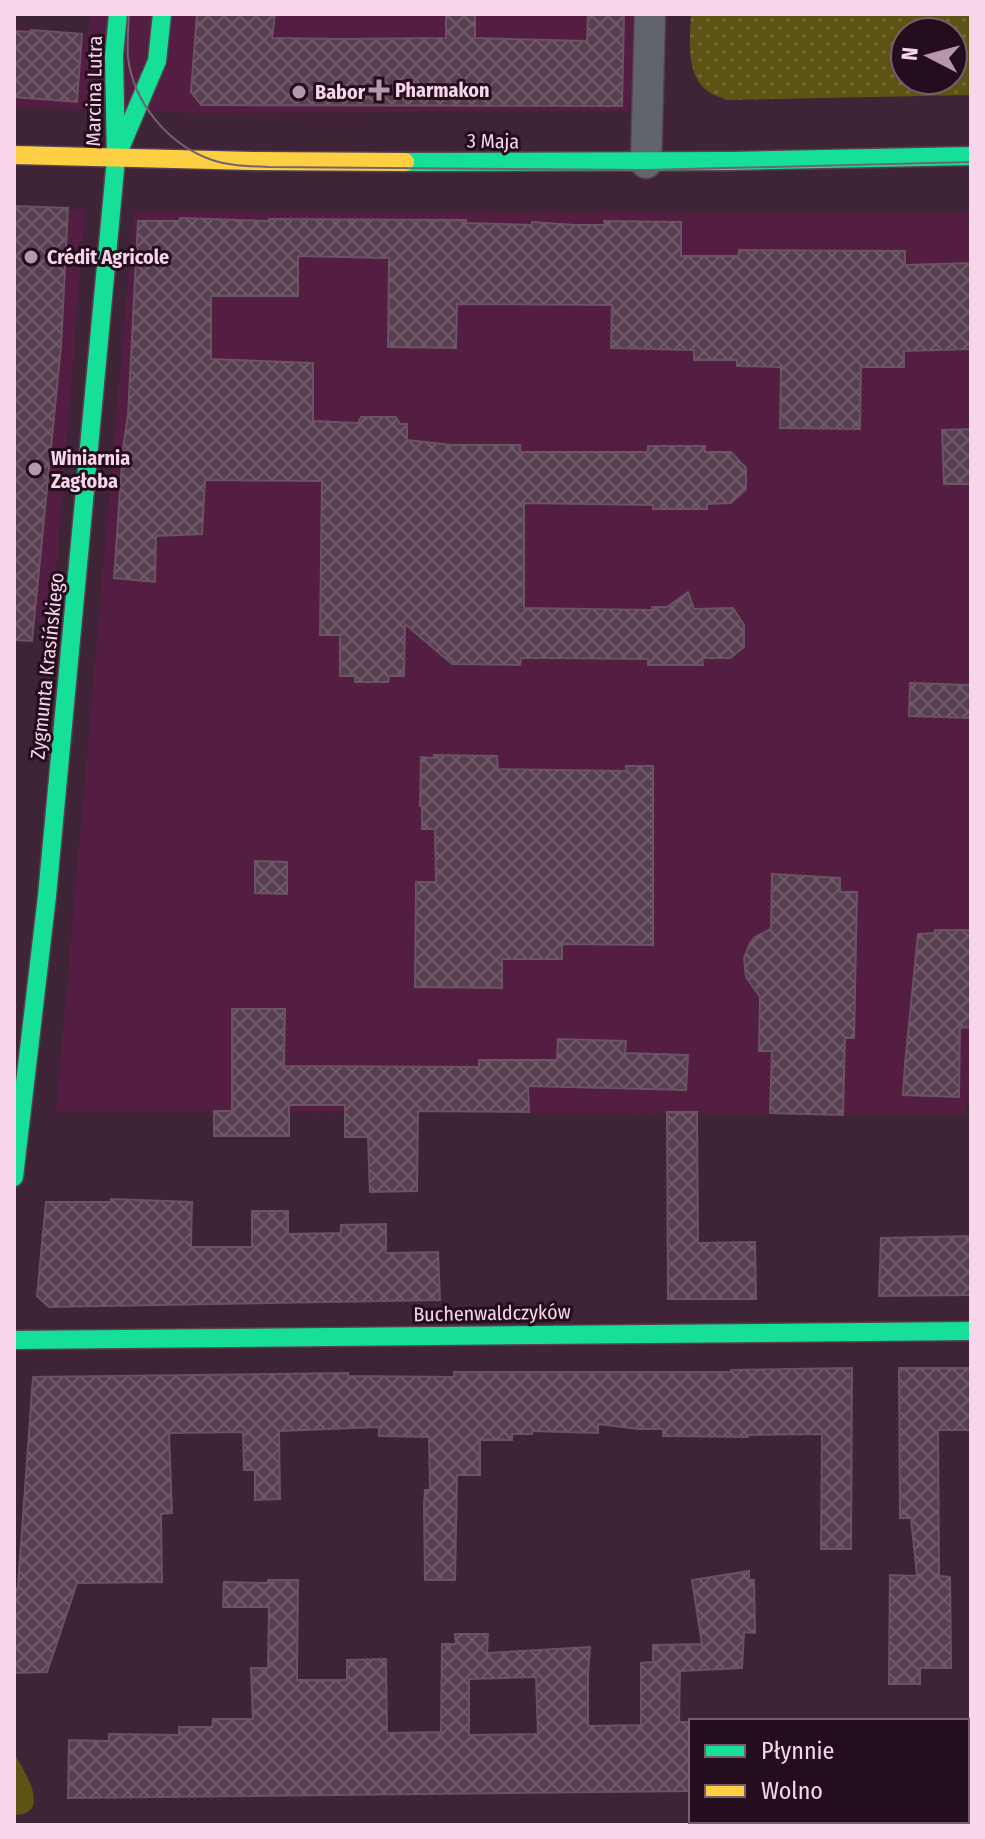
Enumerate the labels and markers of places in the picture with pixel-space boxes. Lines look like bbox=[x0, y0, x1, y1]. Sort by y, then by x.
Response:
place label: Pharmakon bbox=[395, 78, 490, 102]
place label: Babor bbox=[315, 80, 366, 104]
marker: Pharmakon bbox=[370, 81, 388, 99]
marker: Babor bbox=[290, 83, 308, 101]
place label: Crédit Agricole bbox=[47, 245, 169, 269]
marker: Crédit Agricole bbox=[22, 248, 40, 266]
place label: Winiarnia Zagłoba bbox=[51, 446, 130, 493]
marker: Winiarnia Zagłoba bbox=[26, 460, 44, 478]

